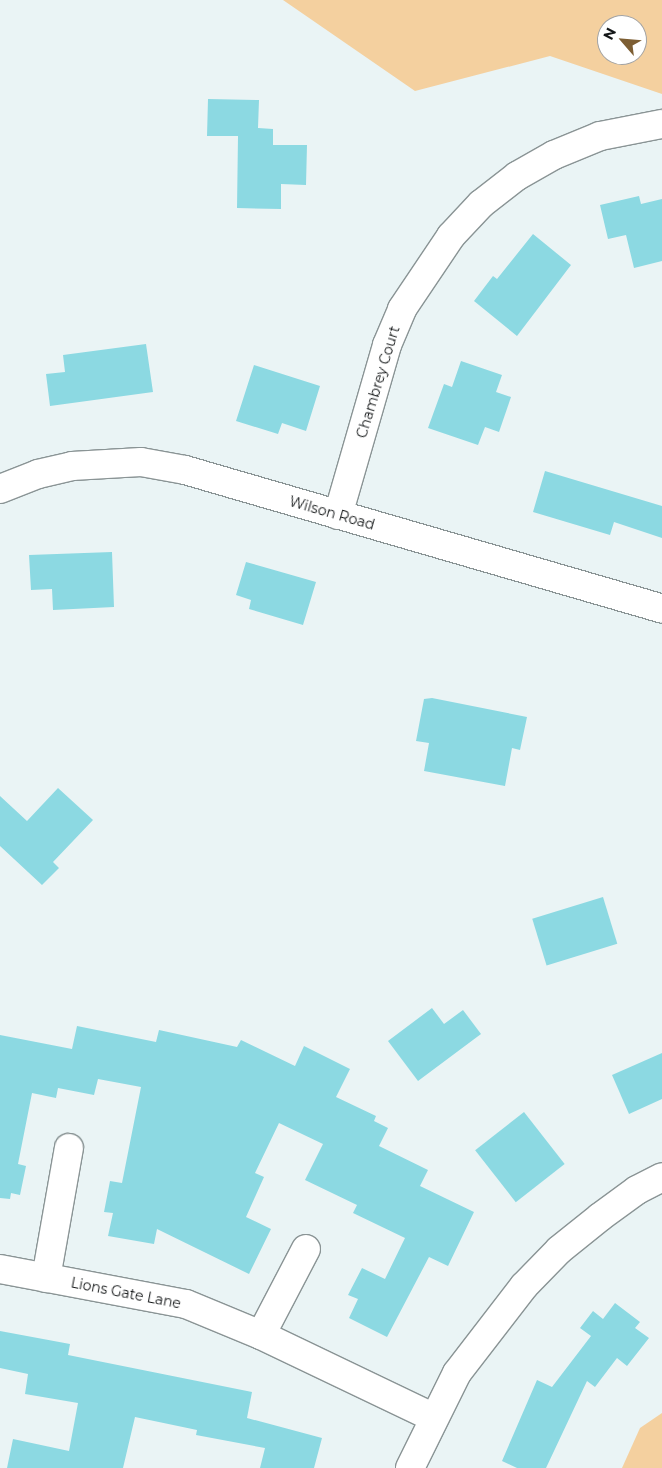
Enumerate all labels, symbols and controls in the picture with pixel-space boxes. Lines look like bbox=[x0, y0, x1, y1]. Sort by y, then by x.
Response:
north arrow bbox=[597, 15, 647, 65]
text: N bbox=[599, 25, 620, 43]
street label: Chambrey Court bbox=[353, 324, 403, 440]
street label: Wilson Road bbox=[287, 493, 377, 533]
street label: Lions Gate Lane bbox=[70, 1274, 182, 1312]

